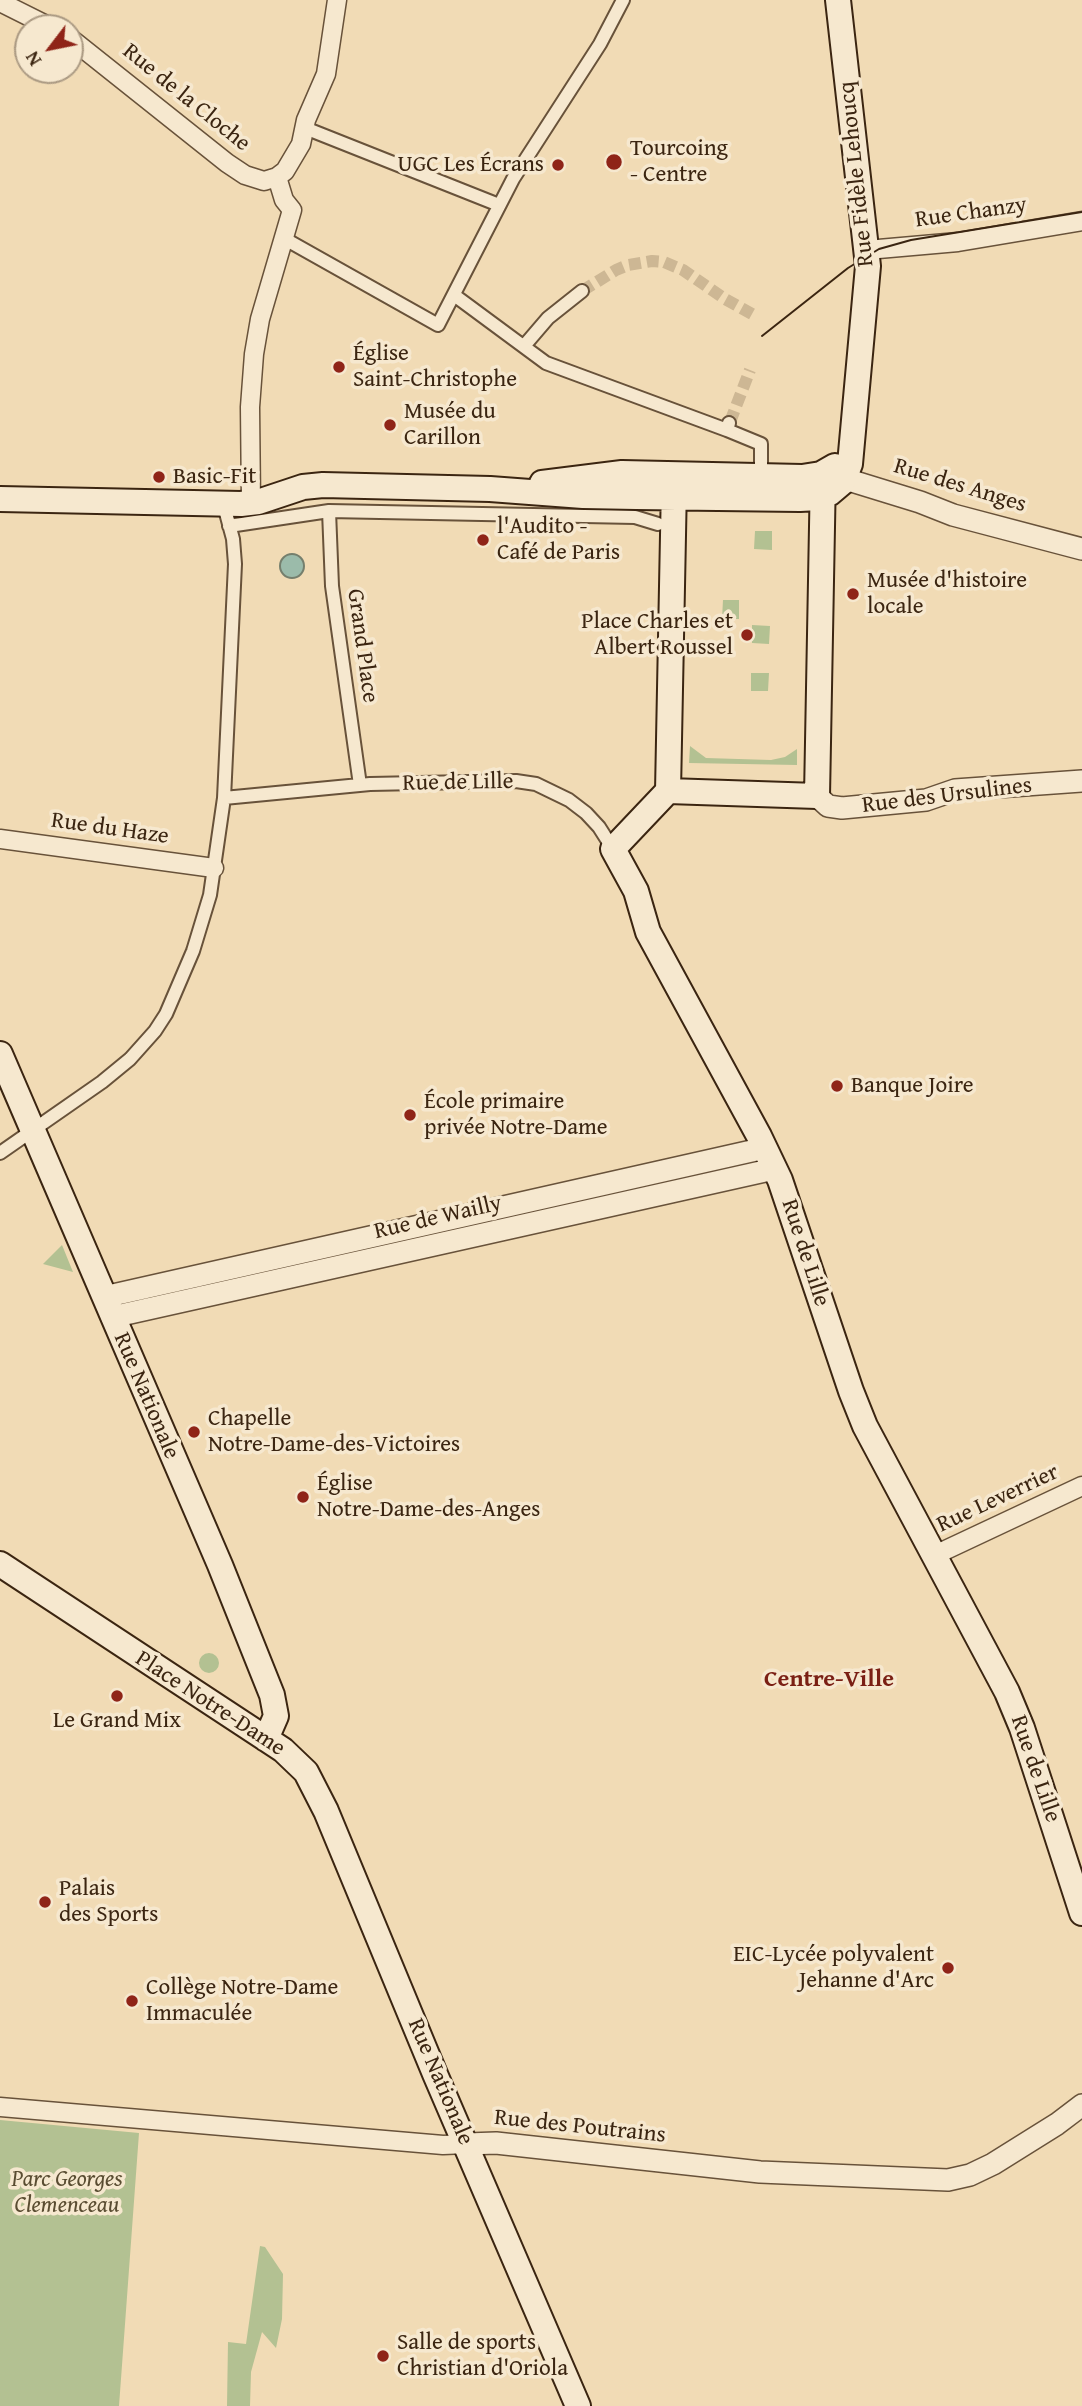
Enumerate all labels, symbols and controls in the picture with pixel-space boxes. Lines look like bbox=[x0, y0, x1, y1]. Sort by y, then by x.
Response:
north arrow bbox=[14, 14, 84, 84]
street label: Rue de la Cloche bbox=[117, 38, 255, 158]
text: N bbox=[18, 46, 48, 72]
street label: Rue Fidèle Lehoucq bbox=[834, 80, 880, 268]
place label: Tourcoing - Centre bbox=[630, 135, 728, 189]
place label: UGC Les Écrans bbox=[398, 151, 544, 179]
marker: Tourcoing - Centre bbox=[604, 152, 624, 172]
marker: UGC Les Écrans bbox=[550, 157, 566, 173]
street label: Rue Chanzy bbox=[913, 192, 1029, 234]
place label: Église Saint-Christophe bbox=[353, 340, 517, 394]
marker: Église Saint-Christophe bbox=[331, 359, 347, 375]
place label: Musée du Carillon bbox=[404, 398, 496, 452]
marker: Musée du Carillon bbox=[382, 417, 398, 433]
street label: Rue des Anges bbox=[890, 453, 1030, 519]
place label: Basic-Fit bbox=[173, 463, 256, 491]
marker: Basic-Fit bbox=[151, 469, 167, 485]
place label: l'Audito - Café de Paris bbox=[497, 513, 620, 567]
marker: l'Audito - Café de Paris bbox=[475, 532, 491, 548]
place label: Musée d'histoire locale bbox=[867, 567, 1027, 621]
marker: Musée d'histoire locale bbox=[845, 586, 861, 602]
street label: Grand Place bbox=[340, 587, 384, 705]
place label: Place Charles et Albert Roussel bbox=[581, 608, 733, 662]
marker: Place Charles et Albert Roussel bbox=[739, 627, 755, 643]
street label: Rue de Lille bbox=[402, 768, 514, 798]
street label: Rue des Ursulines bbox=[861, 772, 1033, 820]
street label: Rue du Haze bbox=[49, 807, 171, 851]
place label: Banque Joire bbox=[851, 1072, 974, 1100]
marker: Banque Joire bbox=[829, 1078, 845, 1094]
place label: École primaire privée Notre-Dame bbox=[424, 1088, 608, 1142]
marker: École primaire privée Notre-Dame bbox=[402, 1107, 418, 1123]
street label: Rue de Wailly bbox=[372, 1190, 504, 1246]
street label: Rue de Lille bbox=[775, 1196, 835, 1310]
street label: Rue Nationale bbox=[107, 1329, 185, 1463]
place label: Chapelle Notre-Dame-des-Victoires bbox=[208, 1405, 460, 1459]
marker: Chapelle Notre-Dame-des-Victoires bbox=[186, 1424, 202, 1440]
street label: Rue Leverrier bbox=[933, 1459, 1063, 1539]
place label: Église Notre-Dame-des-Anges bbox=[317, 1470, 540, 1524]
marker: Église Notre-Dame-des-Anges bbox=[295, 1489, 311, 1505]
street label: Place Notre-Dame bbox=[130, 1645, 290, 1763]
district label: Centre-Ville bbox=[764, 1666, 894, 1694]
marker: Le Grand Mix bbox=[109, 1688, 125, 1704]
place label: Le Grand Mix bbox=[53, 1707, 181, 1735]
street label: Rue de Lille bbox=[1004, 1712, 1066, 1826]
place label: Palais des Sports bbox=[59, 1875, 158, 1929]
marker: Palais des Sports bbox=[37, 1894, 53, 1910]
place label: EIC-Lycée polyvalent Jehanne d'Arc bbox=[733, 1941, 934, 1995]
marker: EIC-Lycée polyvalent Jehanne d'Arc bbox=[940, 1960, 956, 1976]
place label: Collège Notre-Dame Immaculée bbox=[146, 1974, 338, 2028]
marker: Collège Notre-Dame Immaculée bbox=[124, 1993, 140, 2009]
street label: Rue Nationale bbox=[401, 2015, 479, 2149]
street label: Rue des Poutrains bbox=[493, 2104, 667, 2150]
park label: Parc Georges Clemenceau bbox=[11, 2166, 123, 2220]
place label: Salle de sports Christian d'Oriola bbox=[397, 2329, 568, 2383]
marker: Salle de sports Christian d'Oriola bbox=[375, 2348, 391, 2364]

